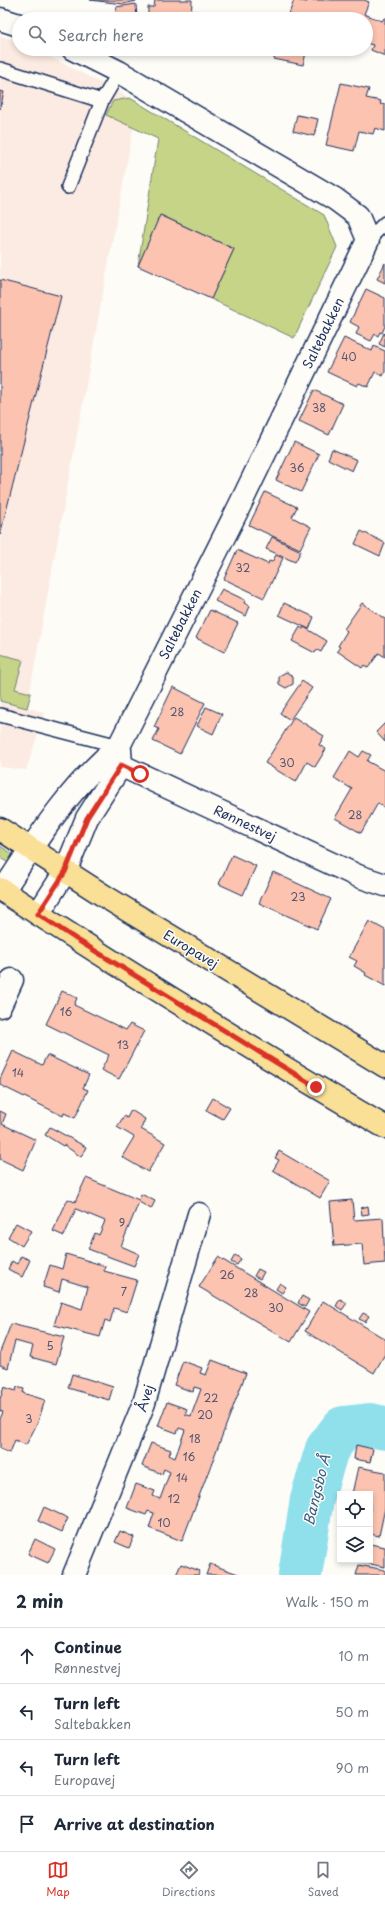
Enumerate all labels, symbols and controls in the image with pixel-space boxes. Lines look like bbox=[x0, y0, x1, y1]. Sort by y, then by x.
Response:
search box bbox=[12, 12, 373, 56]
icon: search bbox=[26, 23, 48, 45]
text: Search here bbox=[58, 23, 144, 46]
street label: Saltebakken bbox=[297, 294, 348, 372]
house number: 40 bbox=[341, 348, 357, 365]
house number: 38 bbox=[312, 399, 326, 416]
house number: 36 bbox=[290, 459, 305, 476]
house number: 32 bbox=[236, 559, 251, 576]
street label: Saltebakken bbox=[154, 585, 206, 662]
house number: 28 bbox=[170, 703, 184, 720]
house number: 30 bbox=[279, 754, 295, 771]
route start bbox=[131, 765, 149, 783]
street label: Rønnestvej bbox=[211, 800, 280, 845]
house number: 28 bbox=[348, 806, 362, 823]
house number: 23 bbox=[291, 888, 305, 905]
street label: Europavej bbox=[160, 925, 222, 972]
house number: 16 bbox=[60, 1003, 73, 1020]
house number: 13 bbox=[117, 1036, 129, 1053]
house number: 14 bbox=[12, 1064, 24, 1081]
route end bbox=[307, 1078, 325, 1096]
house number: 9 bbox=[119, 1214, 125, 1231]
house number: 26 bbox=[219, 1266, 235, 1283]
house number: 7 bbox=[121, 1283, 127, 1300]
house number: 28 bbox=[244, 1284, 258, 1301]
house number: 30 bbox=[268, 1299, 284, 1316]
house number: 5 bbox=[46, 1337, 54, 1354]
street label: Åvej bbox=[131, 1382, 158, 1414]
house number: 22 bbox=[204, 1389, 218, 1406]
house number: 20 bbox=[197, 1406, 213, 1423]
house number: 3 bbox=[25, 1410, 33, 1427]
house number: 18 bbox=[189, 1430, 201, 1447]
house number: 16 bbox=[183, 1448, 196, 1465]
water label: Bangsbo Å bbox=[298, 1452, 336, 1527]
house number: 14 bbox=[176, 1469, 188, 1486]
house number: 12 bbox=[168, 1490, 181, 1507]
map controls bbox=[337, 1491, 373, 1563]
button: locate bbox=[337, 1491, 373, 1527]
house number: 10 bbox=[158, 1514, 170, 1531]
button: layers bbox=[337, 1527, 373, 1563]
text: 2 min bbox=[16, 1588, 63, 1614]
text: Walk · 150 m bbox=[285, 1592, 369, 1611]
text: Continue bbox=[54, 1635, 122, 1658]
icon: ahead bbox=[16, 1645, 38, 1667]
text: 10 m bbox=[339, 1646, 369, 1665]
text: Rønnestvej bbox=[54, 1658, 121, 1677]
text: Turn left bbox=[54, 1691, 120, 1714]
icon: left bbox=[16, 1701, 38, 1723]
text: 50 m bbox=[335, 1702, 369, 1721]
text: Saltebakken bbox=[54, 1714, 131, 1733]
text: Turn left bbox=[54, 1747, 120, 1770]
icon: left bbox=[16, 1757, 38, 1779]
text: 90 m bbox=[336, 1758, 369, 1777]
text: Europavej bbox=[54, 1770, 115, 1789]
text: Arrive at destination bbox=[54, 1812, 215, 1835]
icon: arrive bbox=[16, 1813, 38, 1835]
tab: Map bbox=[46, 1859, 70, 1900]
tab: Directions bbox=[162, 1859, 215, 1900]
tab: Saved bbox=[308, 1859, 339, 1900]

